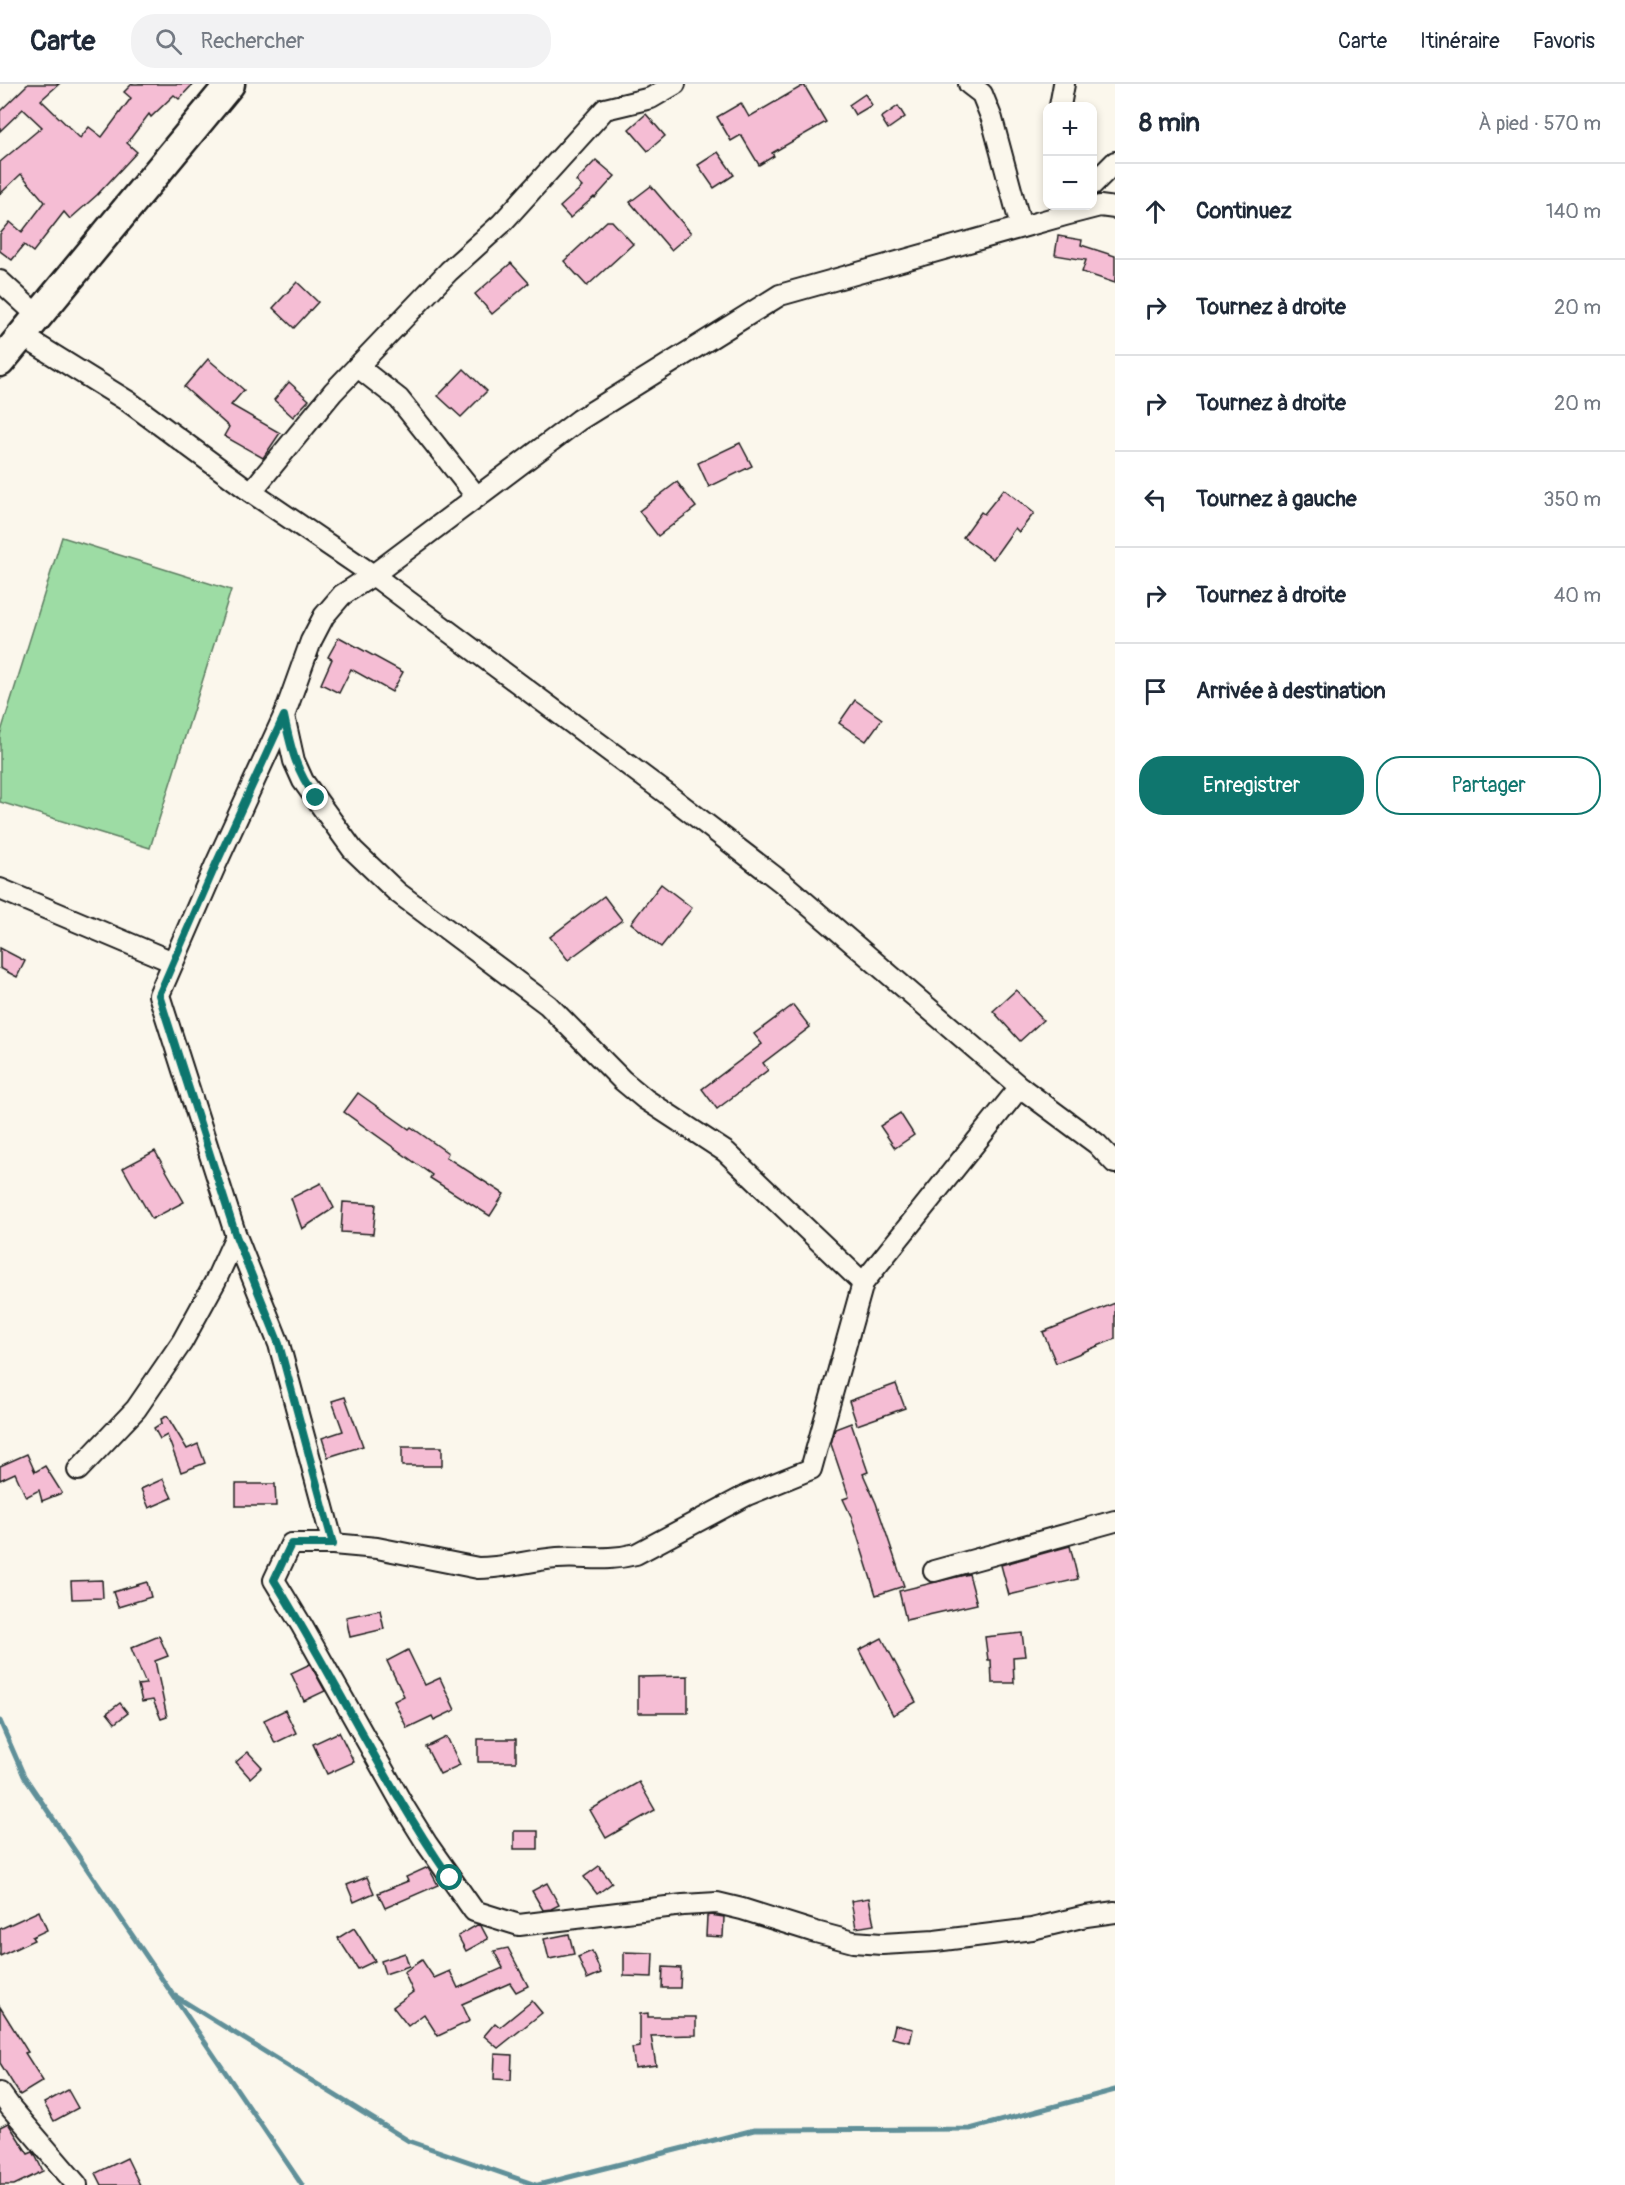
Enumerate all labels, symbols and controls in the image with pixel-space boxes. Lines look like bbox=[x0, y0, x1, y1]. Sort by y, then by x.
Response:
search box bbox=[131, 14, 551, 68]
text: Carte bbox=[30, 24, 95, 59]
icon: search bbox=[152, 25, 185, 58]
text: Rechercher bbox=[200, 27, 304, 55]
text: Carte bbox=[1338, 28, 1387, 55]
text: Itinéraire bbox=[1420, 28, 1500, 55]
text: Favoris bbox=[1533, 28, 1595, 55]
map controls bbox=[1043, 102, 1097, 210]
button: + bbox=[1043, 102, 1097, 156]
text: 8 min bbox=[1139, 107, 1200, 139]
text: À pied · 570 m bbox=[1478, 111, 1601, 136]
button: − bbox=[1043, 156, 1097, 210]
icon: ahead bbox=[1139, 195, 1172, 228]
text: Continuez bbox=[1196, 197, 1292, 225]
text: 140 m bbox=[1546, 199, 1601, 224]
icon: right bbox=[1139, 291, 1172, 324]
text: Tournez à droite bbox=[1196, 293, 1346, 321]
text: 20 m bbox=[1554, 295, 1601, 320]
icon: right bbox=[1139, 387, 1172, 420]
text: Tournez à droite bbox=[1196, 389, 1346, 417]
text: 20 m bbox=[1554, 391, 1601, 416]
icon: left bbox=[1139, 483, 1172, 516]
text: Tournez à gauche bbox=[1196, 485, 1357, 513]
text: 350 m bbox=[1543, 487, 1601, 512]
icon: right bbox=[1139, 579, 1172, 612]
text: Tournez à droite bbox=[1196, 581, 1346, 609]
text: 40 m bbox=[1554, 583, 1601, 608]
icon: arrive bbox=[1139, 675, 1172, 708]
text: Arrivée à destination bbox=[1196, 677, 1386, 705]
button: Enregistrer bbox=[1139, 756, 1364, 815]
button: Partager bbox=[1376, 756, 1601, 815]
route end bbox=[302, 784, 328, 810]
route start bbox=[436, 1864, 462, 1890]

